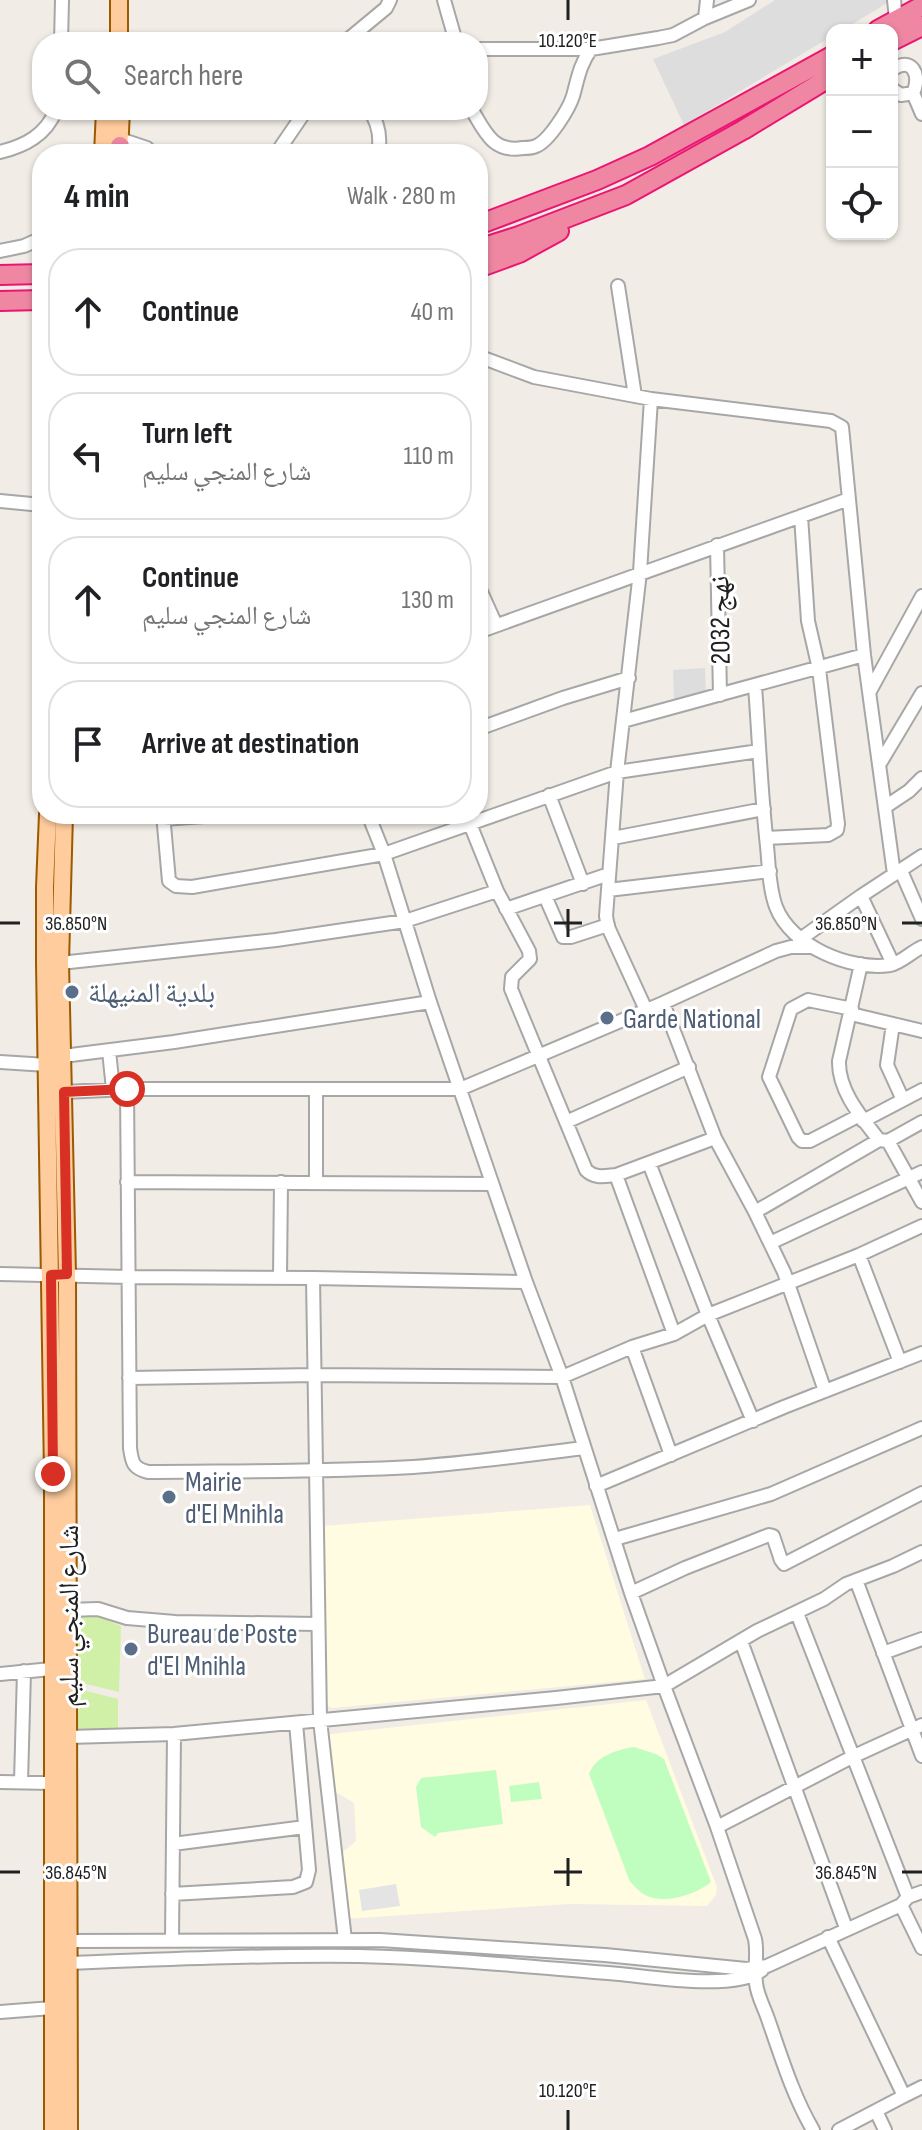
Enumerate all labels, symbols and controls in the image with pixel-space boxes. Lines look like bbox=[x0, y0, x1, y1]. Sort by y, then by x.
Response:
map controls bbox=[826, 24, 898, 240]
button: + bbox=[826, 24, 898, 96]
text: 10.120°E bbox=[539, 29, 597, 53]
search box bbox=[32, 32, 488, 120]
icon: search bbox=[60, 54, 104, 98]
text: Search here bbox=[124, 58, 243, 94]
button: − bbox=[826, 96, 898, 168]
button: locate bbox=[826, 168, 898, 240]
text: 4 min bbox=[64, 176, 130, 217]
text: Walk · 280 m bbox=[347, 181, 456, 212]
icon: ahead bbox=[66, 290, 110, 334]
text: Continue bbox=[142, 294, 239, 330]
text: 40 m bbox=[411, 297, 454, 328]
text: Turn left bbox=[142, 416, 232, 452]
icon: left bbox=[66, 434, 110, 478]
text: 110 m bbox=[403, 441, 454, 472]
text: شارع المنجي سليم bbox=[142, 457, 311, 488]
text: Continue bbox=[142, 560, 239, 596]
street label: نهج 2032 bbox=[703, 575, 738, 665]
icon: ahead bbox=[66, 578, 110, 622]
text: 130 m bbox=[402, 585, 454, 616]
text: شارع المنجي سليم bbox=[142, 601, 311, 632]
icon: arrive bbox=[66, 722, 110, 766]
text: Arrive at destination bbox=[142, 726, 359, 762]
text: 36.850°N bbox=[45, 912, 107, 936]
text: 36.850°N bbox=[815, 912, 877, 936]
place label: بلدية المنيهلة bbox=[88, 977, 215, 1010]
marker: بلدية المنيهلة bbox=[63, 983, 81, 1001]
place label: Garde National bbox=[623, 1003, 761, 1036]
marker: Garde National bbox=[598, 1009, 616, 1027]
route start bbox=[109, 1071, 145, 1107]
route end bbox=[35, 1456, 71, 1492]
place label: Mairie d'El Mnihla bbox=[185, 1466, 284, 1531]
marker: Mairie d'El Mnihla bbox=[160, 1488, 178, 1506]
street label: شارع المنجي سليم bbox=[53, 1525, 91, 1707]
place label: Bureau de Poste d'El Mnihla bbox=[147, 1618, 297, 1683]
marker: Bureau de Poste d'El Mnihla bbox=[122, 1640, 140, 1658]
text: 36.845°N bbox=[45, 1861, 107, 1885]
text: 36.845°N bbox=[815, 1861, 877, 1885]
text: 10.120°E bbox=[539, 2079, 597, 2103]

